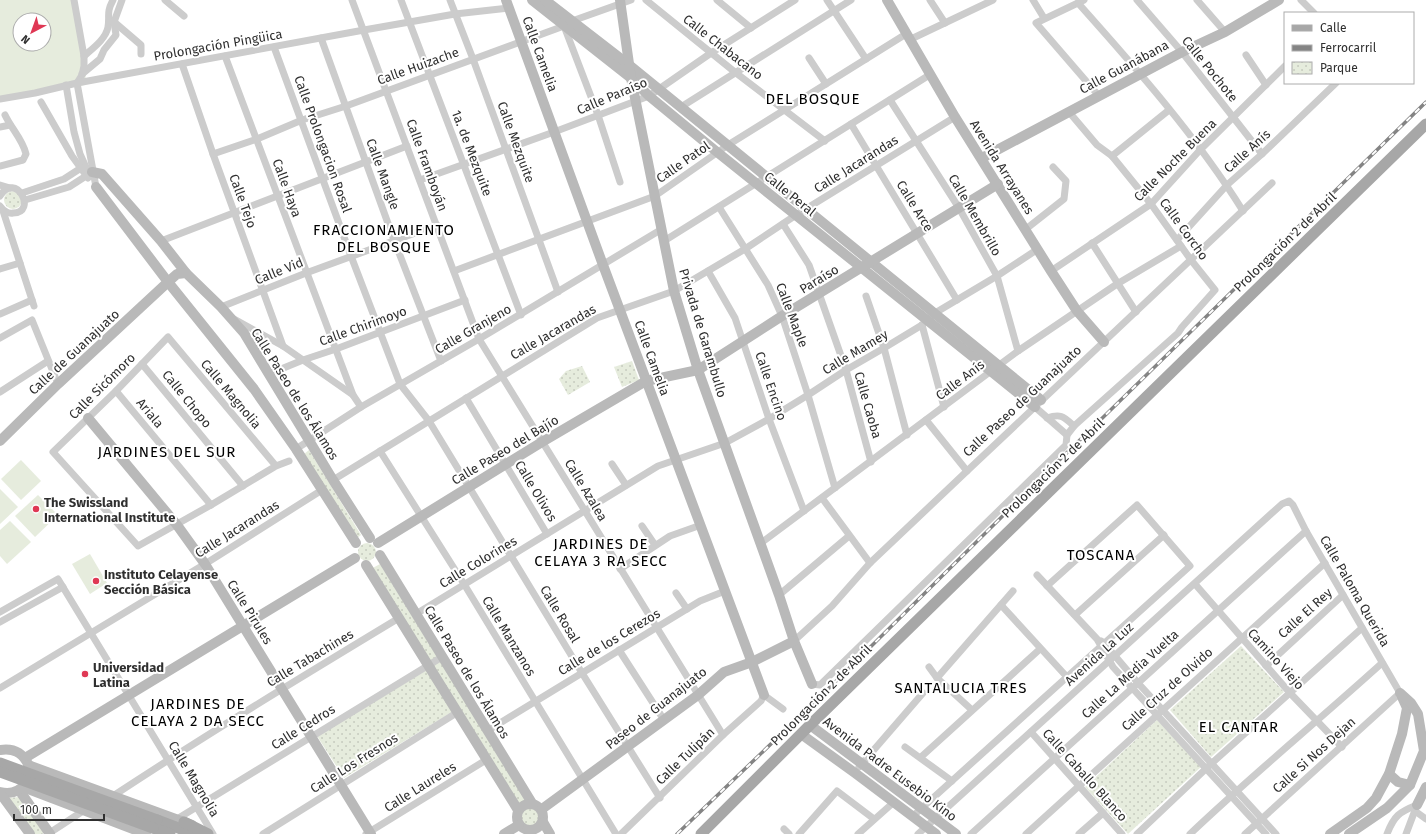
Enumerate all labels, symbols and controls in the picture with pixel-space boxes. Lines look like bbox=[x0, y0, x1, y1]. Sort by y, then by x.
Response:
street label: Calle Chabacano bbox=[680, 11, 766, 83]
north arrow bbox=[12, 12, 52, 52]
legend bbox=[1284, 12, 1414, 84]
street label: Calle Camelia bbox=[519, 14, 561, 94]
text: Calle bbox=[1320, 21, 1347, 35]
street label: Prolongación Pingüica bbox=[152, 26, 284, 64]
text: N bbox=[19, 32, 33, 46]
street label: Calle Pochote bbox=[1179, 33, 1241, 105]
street label: Calle Guanábana bbox=[1077, 37, 1171, 97]
text: Ferrocarril bbox=[1320, 41, 1377, 55]
street label: Calle Huizache bbox=[375, 44, 461, 88]
text: Parque bbox=[1320, 61, 1358, 75]
street label: Calle Prolongacion Rosal bbox=[291, 73, 355, 215]
street label: Calle Paraíso bbox=[575, 74, 649, 118]
district label: DEL BOSQUE bbox=[765, 90, 861, 108]
street label: Calle Mezquite bbox=[494, 99, 538, 185]
street label: 1a. de Mezquite bbox=[449, 108, 495, 198]
street label: Calle Noche Buena bbox=[1131, 116, 1219, 204]
street label: Calle Framboyán bbox=[403, 117, 451, 213]
street label: Avenida Arrayanes bbox=[967, 117, 1037, 217]
street label: Calle Anís bbox=[1221, 126, 1273, 176]
street label: Calle Jacarandas bbox=[811, 132, 901, 196]
street label: Calle Mangle bbox=[363, 136, 403, 212]
street label: Calle Patol bbox=[653, 138, 713, 186]
street label: Calle Haya bbox=[269, 157, 305, 219]
street label: Calle Peral bbox=[761, 169, 819, 219]
street label: Calle Membrillo bbox=[945, 171, 1005, 259]
street label: Calle Tejo bbox=[226, 172, 260, 230]
street label: Calle Arce bbox=[893, 178, 937, 234]
street label: Prolongación 2 de Abril bbox=[1231, 189, 1339, 295]
street label: Calle Corcho bbox=[1157, 195, 1211, 263]
district label: FRACCIONAMIENTO DEL BOSQUE bbox=[313, 221, 455, 256]
street label: Calle Vid bbox=[253, 255, 305, 287]
street label: Paraíso bbox=[797, 262, 841, 296]
street label: Privada de Garambullo bbox=[676, 267, 730, 399]
street label: Calle Maple bbox=[773, 281, 811, 349]
street label: Calle Granjeno bbox=[432, 301, 514, 357]
street label: Calle Jacarandas bbox=[507, 301, 599, 363]
street label: Calle Chirimoyo bbox=[317, 303, 409, 349]
street label: Calle de Guanajuato bbox=[26, 306, 122, 398]
street label: Calle Camelia bbox=[631, 318, 673, 398]
street label: Calle Paseo de los Álamos bbox=[248, 325, 342, 463]
street label: Calle Mamey bbox=[819, 326, 891, 377]
street label: Calle Paseo de Guanajuato bbox=[960, 342, 1084, 460]
street label: Calle Sicómoro bbox=[66, 350, 138, 422]
street label: Calle Encino bbox=[752, 350, 790, 422]
street label: Calle Magnolia bbox=[198, 356, 264, 432]
street label: Calle Anís bbox=[933, 357, 987, 403]
street label: Calle Chopo bbox=[159, 367, 215, 431]
street label: Calle Caoba bbox=[851, 370, 885, 440]
street label: Ariala bbox=[133, 395, 167, 431]
street label: Calle Paseo del Bajío bbox=[449, 412, 561, 488]
street label: Prolongación 2 de Abril bbox=[999, 415, 1107, 521]
district label: JARDINES DEL SUR bbox=[98, 443, 236, 461]
street label: Calle Azalea bbox=[562, 456, 610, 524]
street label: Calle Olivos bbox=[512, 458, 560, 524]
place label: The Swissland International Institute bbox=[44, 495, 176, 525]
street label: Calle Jacarandas bbox=[192, 497, 282, 561]
marker: The Swissland International Institute bbox=[31, 504, 41, 514]
street label: Calle Colorines bbox=[437, 533, 519, 591]
street label: Calle Paloma Querida bbox=[1317, 533, 1393, 649]
district label: JARDINES DE CELAYA 3 RA SECC bbox=[534, 535, 668, 570]
district label: TOSCANA bbox=[1067, 546, 1135, 564]
place label: Instituto Celayense Sección Básica bbox=[104, 567, 218, 597]
marker: Instituto Celayense Sección Básica bbox=[91, 576, 101, 586]
street label: Calle Pirules bbox=[224, 577, 276, 647]
street label: Calle Rosal bbox=[537, 583, 583, 646]
street label: Calle El Rey bbox=[1275, 584, 1336, 641]
street label: Calle Manzanos bbox=[479, 593, 539, 679]
street label: Calle Paseo de los Álamos bbox=[421, 603, 513, 741]
street label: Calle de los Cerezos bbox=[555, 606, 663, 678]
street label: Avenida La Luz bbox=[1062, 619, 1137, 689]
street label: Camino Viejo bbox=[1245, 625, 1307, 693]
street label: Calle Tabachines bbox=[264, 626, 356, 690]
street label: Calle La Media Vuelta bbox=[1078, 627, 1182, 721]
street label: Prolongación 2 de Abril bbox=[767, 641, 875, 749]
street label: Calle Cruz de Olvido bbox=[1118, 644, 1216, 734]
place label: Universidad Latina bbox=[93, 660, 164, 690]
street label: Paseo de Guanajuato bbox=[603, 664, 709, 752]
marker: Universidad Latina bbox=[80, 669, 90, 679]
district label: SANTALUCIA TRES bbox=[895, 679, 1027, 697]
district label: JARDINES DE CELAYA 2 DA SECC bbox=[131, 695, 265, 730]
street label: Calle Cedros bbox=[268, 701, 338, 753]
street label: Avenida Padre Eusebio Kino bbox=[820, 714, 960, 824]
street label: Calle Si Nos Dejan bbox=[1270, 714, 1358, 796]
district label: EL CANTAR bbox=[1199, 718, 1279, 736]
street label: Calle Tulipán bbox=[653, 724, 717, 788]
street label: Calle Caballo Blanco bbox=[1039, 726, 1131, 824]
street label: Calle Los Fresnos bbox=[307, 730, 401, 796]
street label: Calle Magnolia bbox=[165, 738, 223, 820]
street label: Calle Laureles bbox=[381, 759, 459, 815]
scale bar bbox=[14, 796, 104, 822]
text: 100 m bbox=[20, 803, 52, 817]

